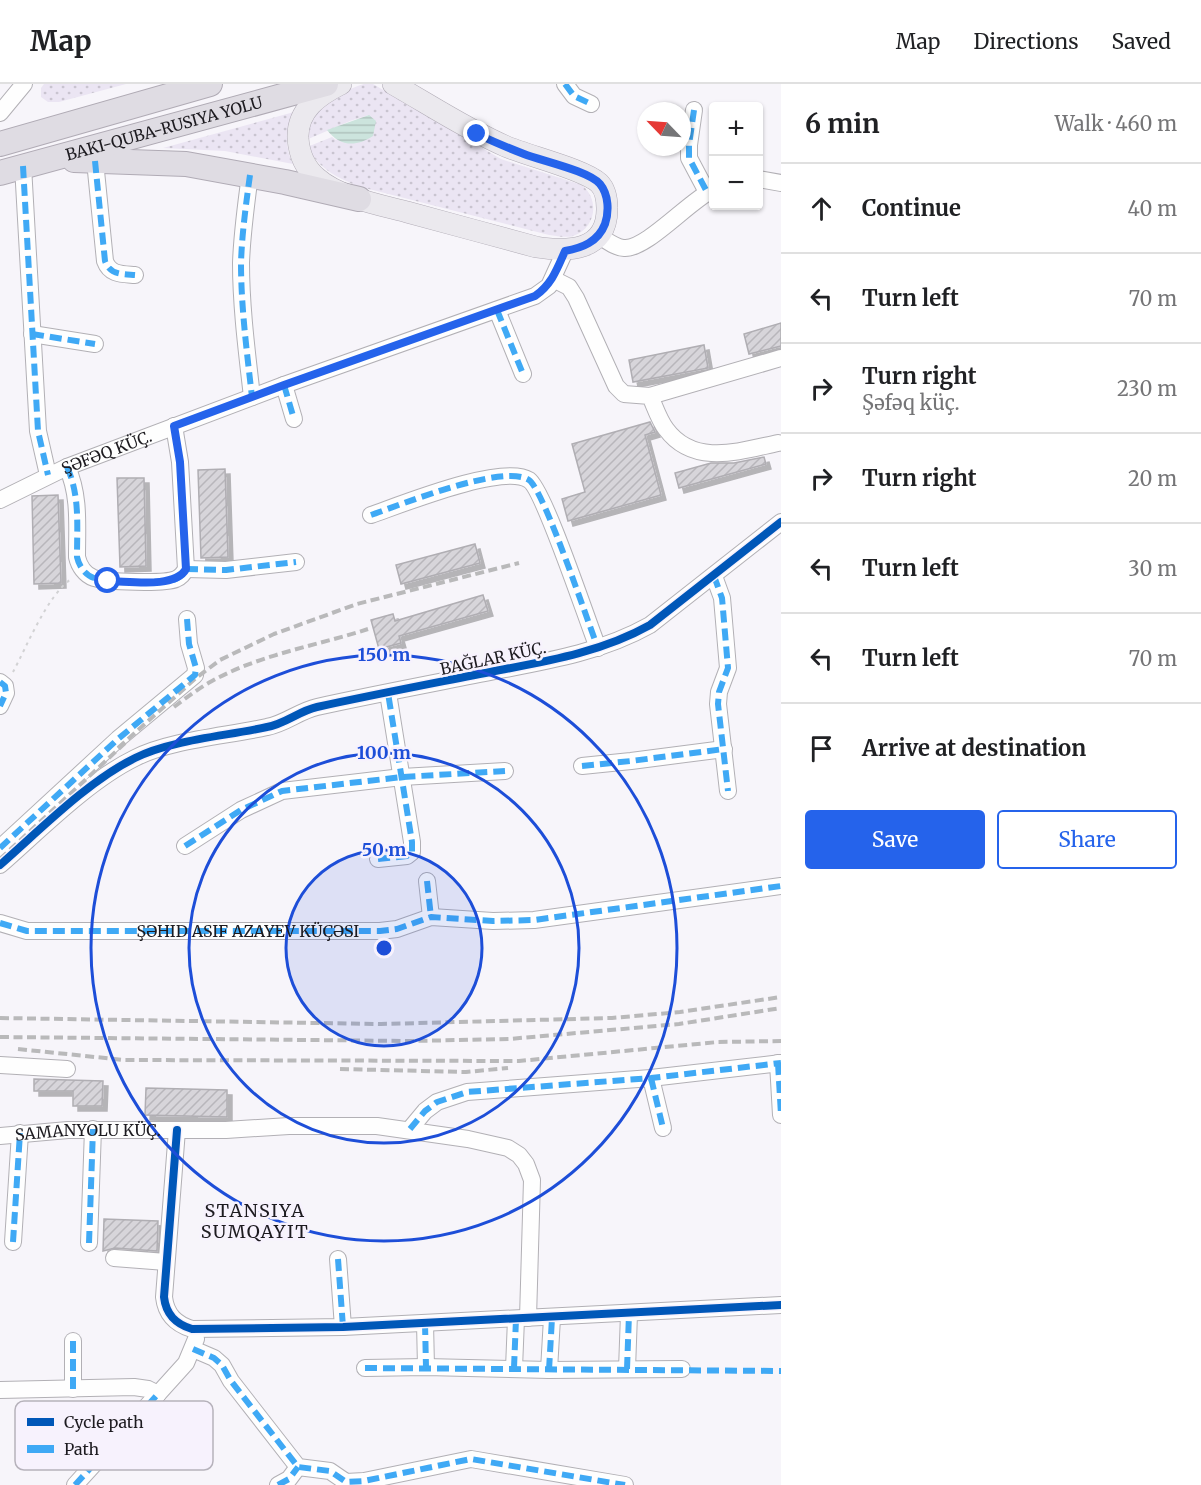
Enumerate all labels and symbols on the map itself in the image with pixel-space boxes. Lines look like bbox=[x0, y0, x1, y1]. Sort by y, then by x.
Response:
street label: BAKI-QUBA-RUSIYA YOLU bbox=[63, 92, 265, 165]
north arrow bbox=[637, 102, 691, 156]
route end bbox=[463, 120, 489, 146]
street label: ŞƏFƏQ KÜÇ. bbox=[58, 426, 155, 478]
route start bbox=[94, 567, 120, 593]
street label: BAĞLAR KÜÇ. bbox=[438, 637, 548, 679]
text: 150 m bbox=[358, 643, 410, 666]
text: 100 m bbox=[357, 741, 411, 764]
text: 50 m bbox=[362, 838, 406, 861]
street label: ŞƏHID ASIF AZAYEV KÜÇƏSI bbox=[136, 921, 359, 941]
centre of rings bbox=[374, 938, 394, 958]
street label: SAMANYOLU KÜÇ. bbox=[14, 1120, 161, 1145]
district label: STANSIYA SUMQAYIT bbox=[201, 1199, 309, 1243]
legend bbox=[15, 1401, 213, 1470]
text: Cycle path bbox=[64, 1412, 144, 1432]
text: Path bbox=[64, 1439, 100, 1459]

